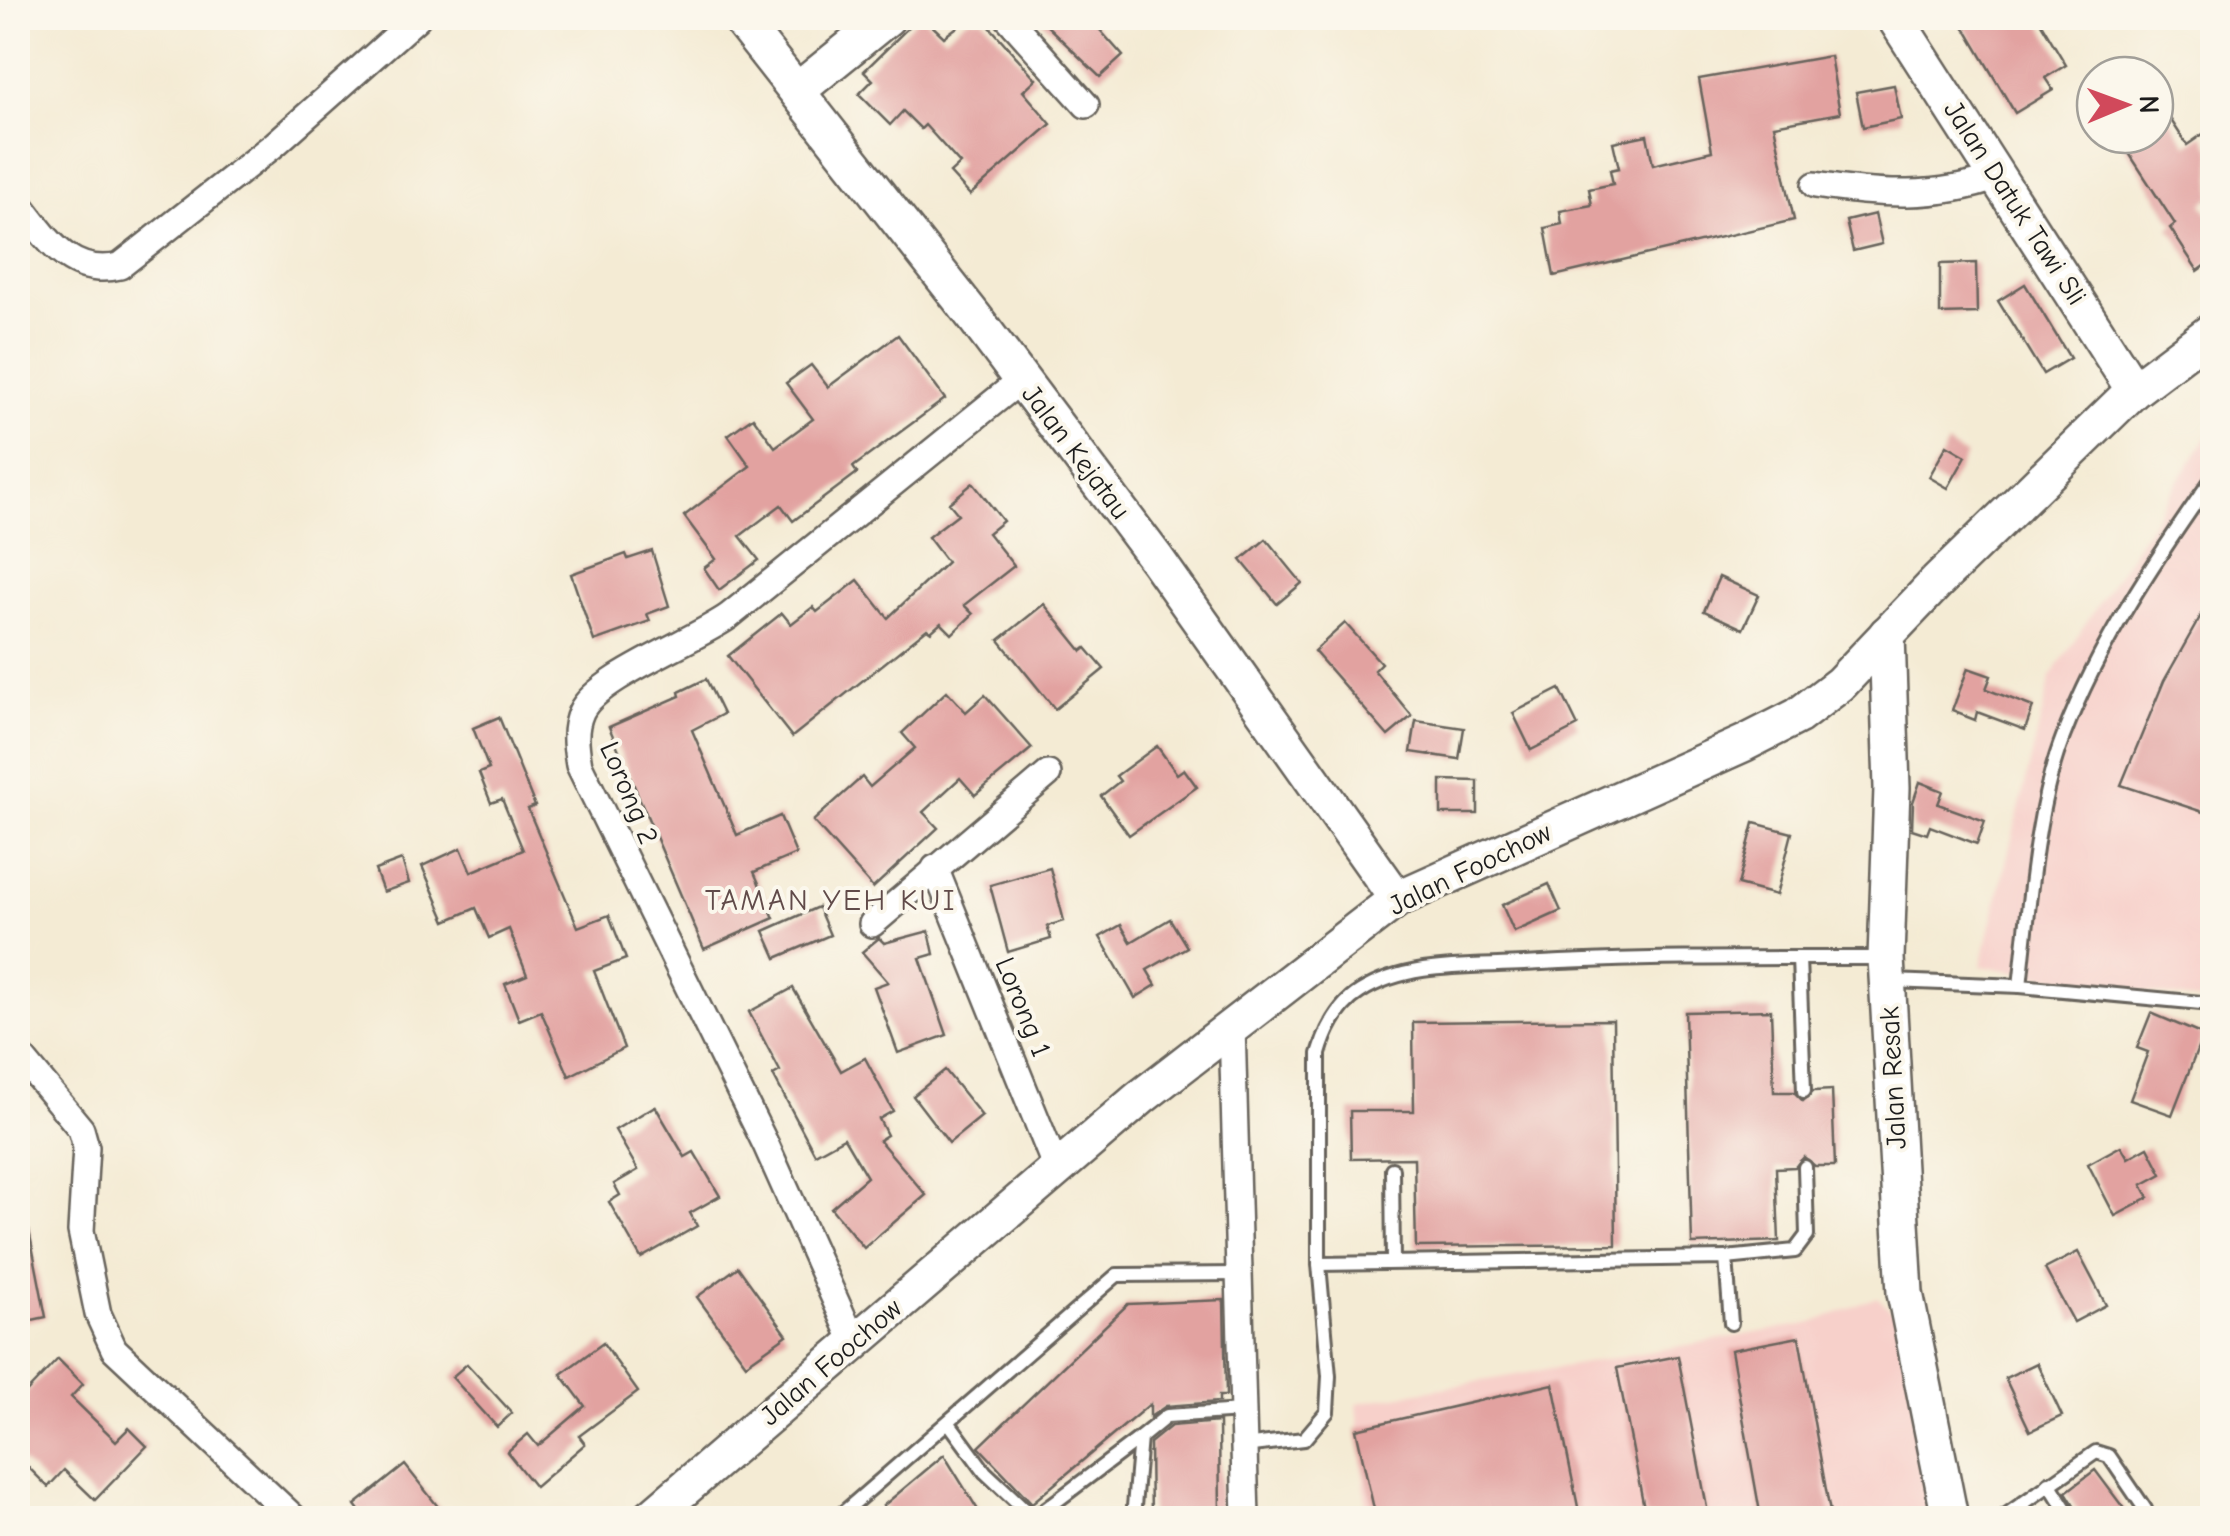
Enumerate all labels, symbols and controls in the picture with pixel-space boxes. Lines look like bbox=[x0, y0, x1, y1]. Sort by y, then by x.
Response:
north arrow bbox=[2075, 55, 2175, 155]
street label: Jalan Datuk Tawi Sli bbox=[1937, 95, 2093, 311]
text: N bbox=[2133, 95, 2165, 114]
street label: Jalan Kejatau bbox=[1015, 379, 1137, 525]
street label: Lorong 2 bbox=[593, 737, 665, 849]
street label: Jalan Foochow bbox=[1384, 816, 1557, 922]
district label: TAMAN YEH KUI bbox=[705, 883, 957, 918]
street label: Lorong 1 bbox=[989, 953, 1057, 1061]
street label: Jalan Resak bbox=[1873, 1006, 1913, 1150]
street label: Jalan Foochow bbox=[754, 1292, 908, 1432]

